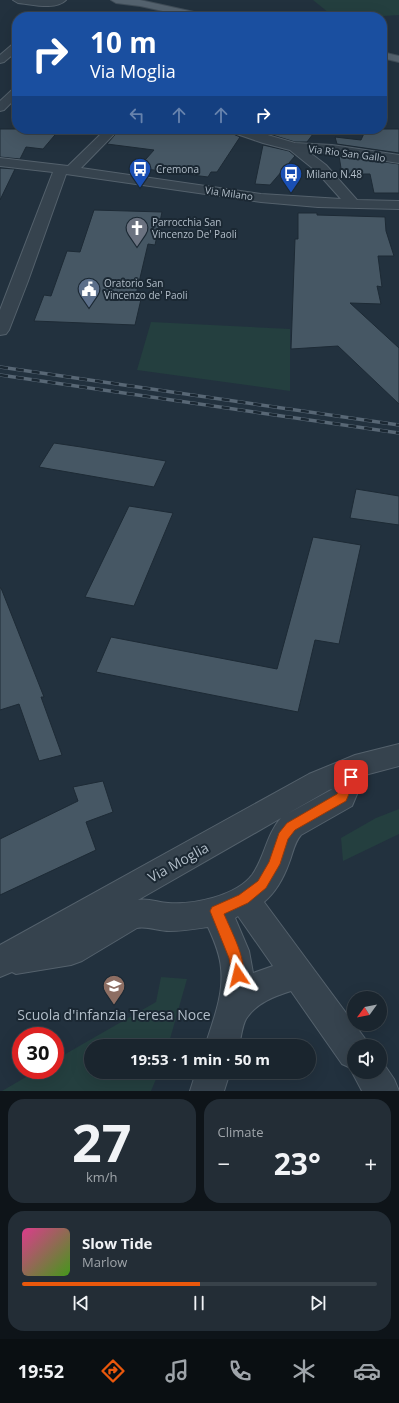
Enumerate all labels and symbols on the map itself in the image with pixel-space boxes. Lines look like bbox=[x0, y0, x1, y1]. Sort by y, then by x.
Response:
street label: Via Rio San Gallo bbox=[308, 141, 386, 165]
bus stop icon: Cremona bbox=[127, 156, 153, 189]
bus stop icon: Milano N.48 bbox=[278, 161, 304, 194]
place label: Cremona bbox=[156, 162, 199, 176]
place label: Milano N.48 bbox=[306, 167, 362, 181]
street label: Via Milano bbox=[204, 183, 254, 203]
church icon: Parrocchia San Vincenzo De' Paoli bbox=[124, 215, 150, 248]
place label: Parrocchia San Vincenzo De' Paoli bbox=[152, 215, 237, 241]
public building icon: Oratorio San Vincenzo de' Paoli bbox=[76, 276, 102, 309]
place label: Oratorio San Vincenzo de' Paoli bbox=[104, 276, 188, 302]
pin bbox=[334, 760, 368, 794]
street label: Via Moglia bbox=[144, 838, 212, 886]
position arrow bbox=[217, 954, 259, 996]
school or university icon: Scuola d'infanzia Teresa Noce bbox=[101, 973, 127, 1006]
north arrow bbox=[347, 991, 387, 1031]
place label: Scuola d'infanzia Teresa Noce bbox=[17, 1005, 211, 1024]
speed limit sign: 30 bbox=[12, 1027, 64, 1079]

